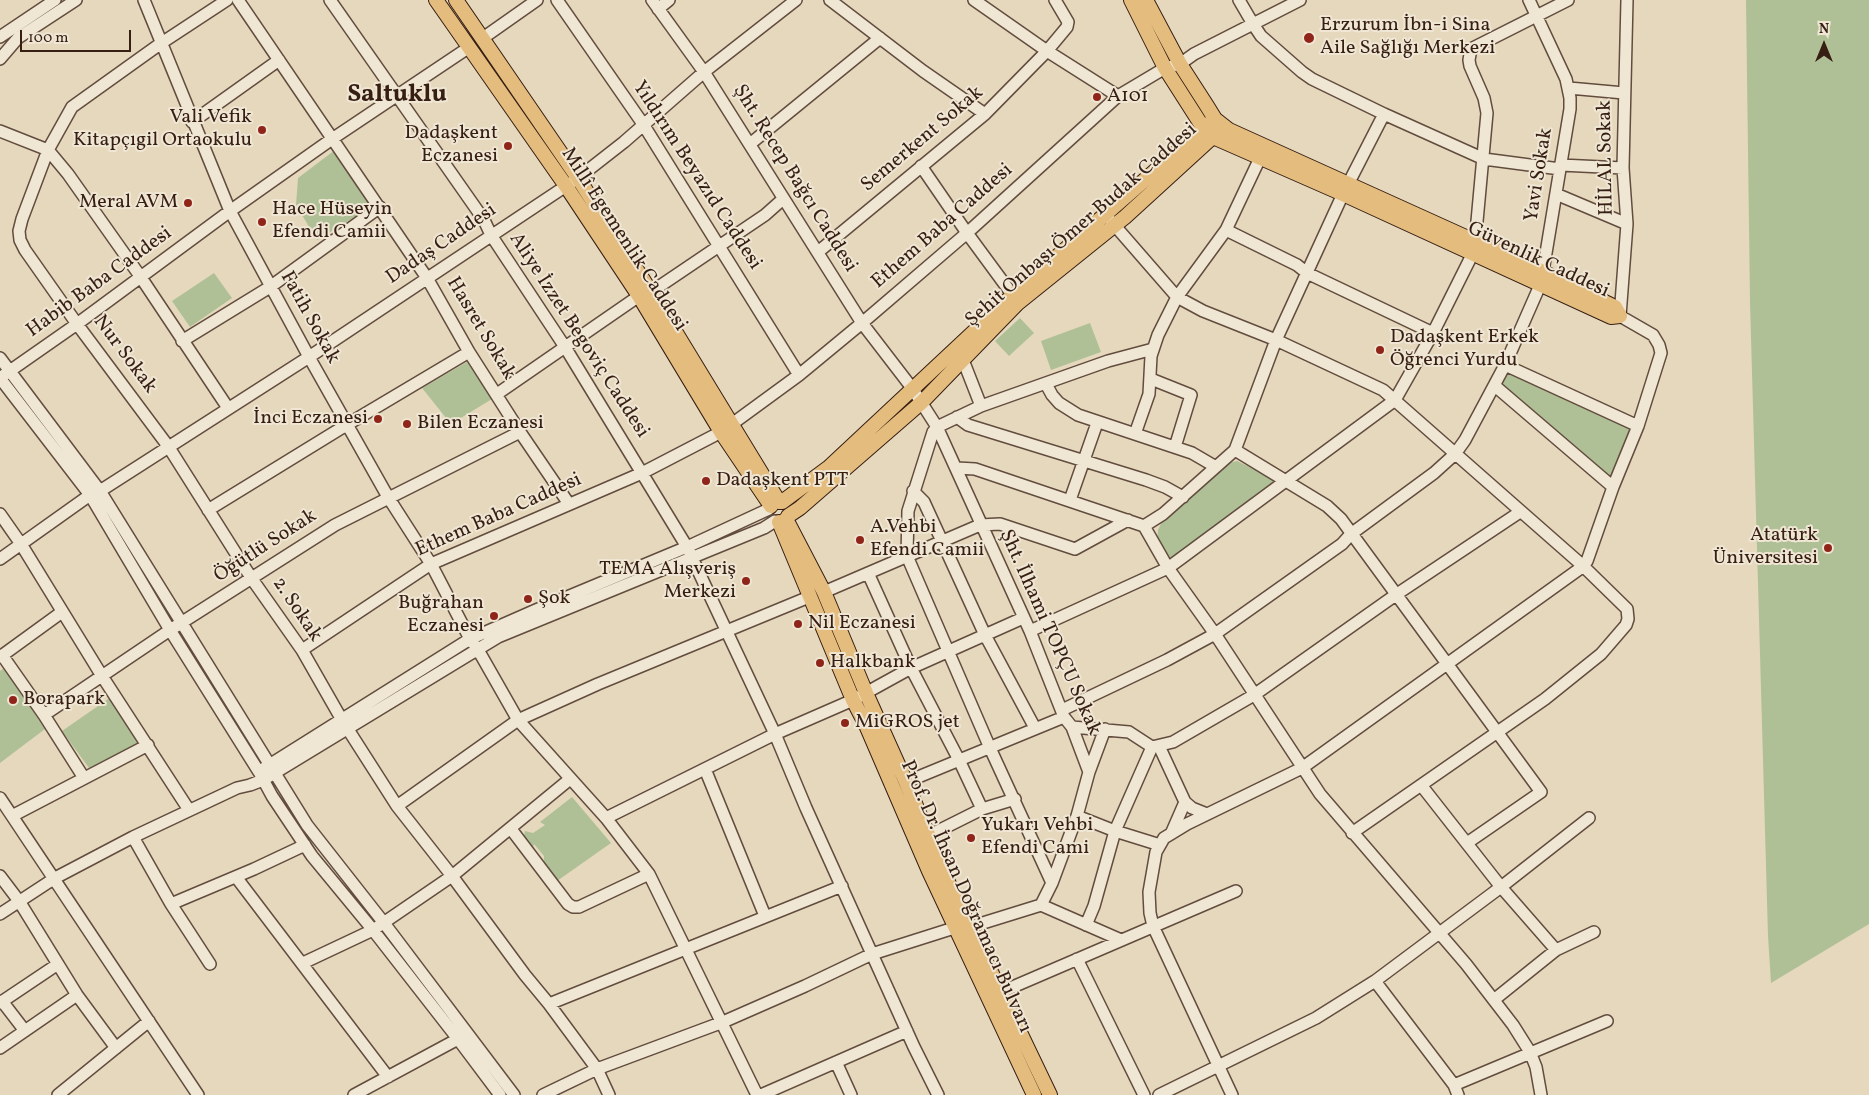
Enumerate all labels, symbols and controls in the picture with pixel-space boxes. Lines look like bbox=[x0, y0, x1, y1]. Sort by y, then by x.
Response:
place label: Erzurum İbn-i Sina Aile Sağlığı Merkezi bbox=[1320, 14, 1495, 61]
scale bar bbox=[22, 20, 134, 52]
north arrow bbox=[1799, 20, 1849, 70]
text: N bbox=[1819, 20, 1829, 39]
text: 100 m bbox=[28, 28, 68, 49]
marker: Erzurum İbn-i Sina Aile Sağlığı Merkezi bbox=[1302, 31, 1316, 45]
street label: Yıldırım Beyazıd Caddesi bbox=[626, 77, 766, 275]
district label: Saltuklu bbox=[347, 81, 447, 111]
street label: Şht. Recep Bağcı Caddesi bbox=[726, 81, 862, 277]
street label: Semerkent Sokak bbox=[857, 82, 989, 198]
place label: A101 bbox=[1107, 85, 1149, 109]
marker: A101 bbox=[1091, 91, 1103, 103]
street label: HİLAL Sokak bbox=[1594, 100, 1620, 216]
place label: Vali Vefik Kitapçıgil Ortaokulu bbox=[73, 106, 252, 153]
street label: Şehit Onbaşı Ömer Budak Caddesi bbox=[961, 119, 1203, 333]
place label: Dadaşkent Eczanesi bbox=[405, 122, 498, 169]
marker: Vali Vefik Kitapçıgil Ortaokulu bbox=[256, 124, 268, 136]
street label: Yavi Sokak bbox=[1521, 126, 1559, 224]
marker: Dadaşkent Eczanesi bbox=[502, 140, 514, 152]
street label: Millî Egemenlik Caddesi bbox=[555, 144, 691, 336]
street label: Ethem Baba Caddesi bbox=[868, 159, 1018, 295]
place label: Meral AVM bbox=[79, 191, 178, 215]
marker: Meral AVM bbox=[182, 197, 194, 209]
place label: Hace Hüseyin Efendi Camii bbox=[272, 198, 392, 245]
street label: Dadaş Caddesi bbox=[382, 199, 502, 291]
marker: Hace Hüseyin Efendi Camii bbox=[256, 216, 268, 228]
street label: Güvenlik Caddesi bbox=[1463, 218, 1613, 304]
street label: Habib Baba Caddesi bbox=[23, 222, 177, 344]
street label: Aliye İzzet Begoviç Caddesi bbox=[503, 229, 653, 443]
street label: Fatih Sokak bbox=[274, 268, 344, 368]
street label: Hasret Sokak bbox=[440, 273, 520, 385]
street label: Nur Sokak bbox=[87, 311, 161, 399]
place label: Dadaşkent Erkek Öğrenci Yurdu bbox=[1390, 326, 1539, 373]
marker: Dadaşkent Erkek Öğrenci Yurdu bbox=[1374, 344, 1386, 356]
place label: İnci Eczanesi bbox=[253, 407, 368, 431]
place label: Bilen Eczanesi bbox=[417, 412, 544, 436]
marker: İnci Eczanesi bbox=[372, 413, 384, 425]
marker: Bilen Eczanesi bbox=[401, 418, 413, 430]
street label: Ethem Baba Caddesi bbox=[412, 469, 586, 563]
place label: Dadaşkent PTT bbox=[716, 469, 848, 493]
marker: Dadaşkent PTT bbox=[700, 475, 712, 487]
street label: Öğütlü Sokak bbox=[210, 505, 322, 589]
place label: A.Vehbi Efendi Camii bbox=[870, 516, 984, 563]
place label: Atatürk Üniversitesi bbox=[1713, 524, 1818, 571]
street label: Şht. İlhami TOPÇU Sokak bbox=[993, 526, 1105, 740]
marker: A.Vehbi Efendi Camii bbox=[854, 534, 866, 546]
marker: Atatürk Üniversitesi bbox=[1822, 542, 1834, 554]
place label: TEMA Alışveriş Merkezi bbox=[599, 558, 736, 605]
street label: 2. Sokak bbox=[266, 573, 326, 647]
marker: TEMA Alışveriş Merkezi bbox=[740, 575, 752, 587]
place label: Şok bbox=[538, 587, 570, 611]
place label: Buğrahan Eczanesi bbox=[398, 592, 484, 639]
marker: Şok bbox=[522, 593, 534, 605]
marker: Buğrahan Eczanesi bbox=[488, 610, 500, 622]
place label: Nil Eczanesi bbox=[808, 612, 916, 636]
marker: Nil Eczanesi bbox=[792, 618, 804, 630]
place label: Halkbank bbox=[830, 651, 916, 675]
marker: Halkbank bbox=[814, 657, 826, 669]
place label: Borapark bbox=[23, 688, 105, 712]
marker: Borapark bbox=[7, 694, 19, 706]
place label: MiGROS jet bbox=[855, 711, 960, 735]
marker: MiGROS jet bbox=[839, 717, 851, 729]
street label: Prof. Dr. İhsan Doğramacı Bulvarı bbox=[894, 757, 1036, 1037]
place label: Yukarı Vehbi Efendi Cami bbox=[981, 814, 1093, 861]
marker: Yukarı Vehbi Efendi Cami bbox=[965, 832, 977, 844]

